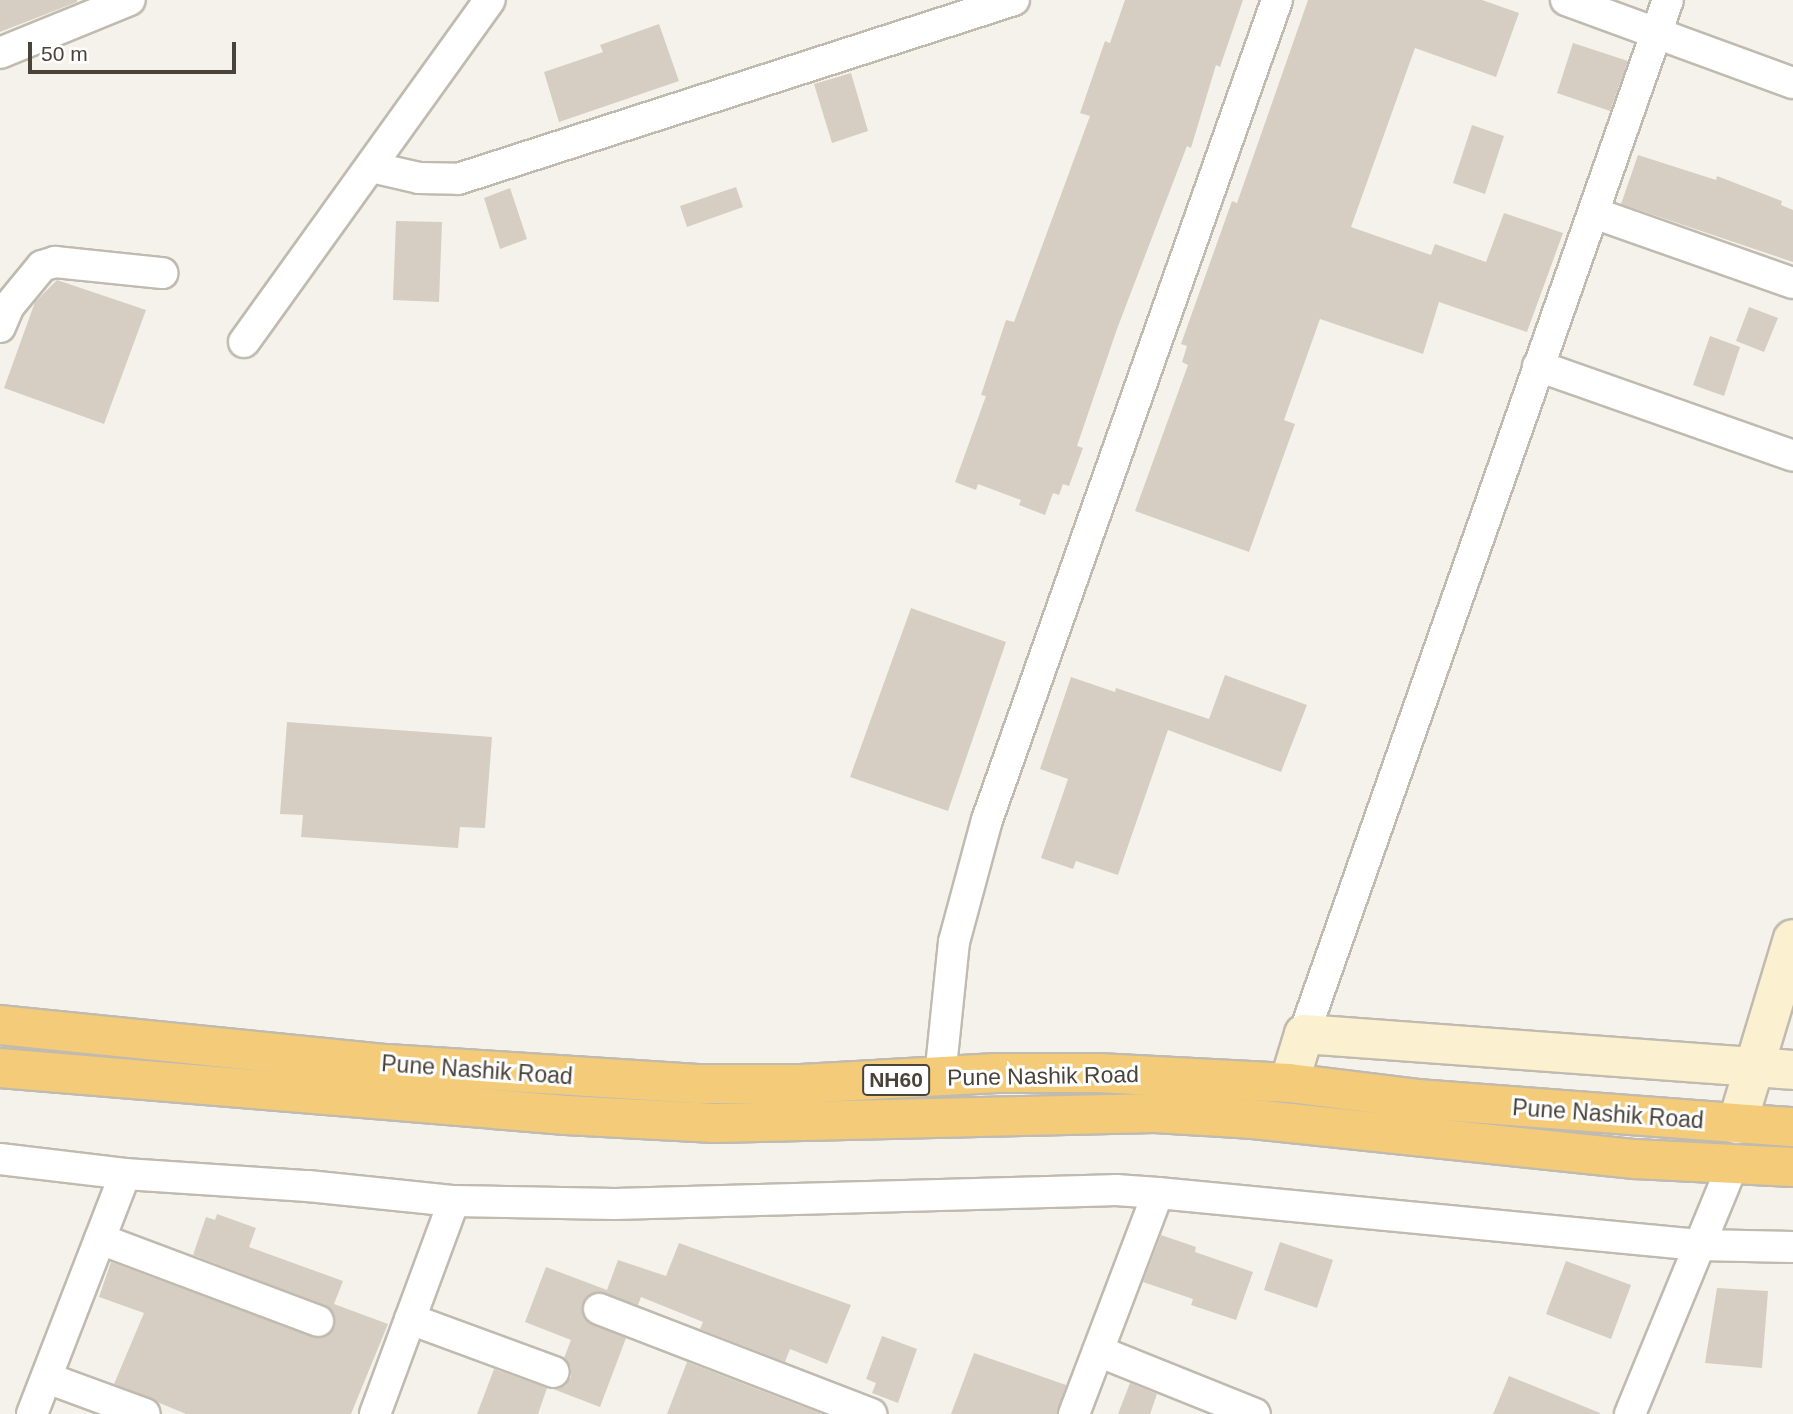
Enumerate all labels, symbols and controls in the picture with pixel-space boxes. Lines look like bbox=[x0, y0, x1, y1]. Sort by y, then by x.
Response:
scale bar bbox=[32, 28, 240, 72]
text: 50 m bbox=[41, 42, 88, 65]
street label: Pune Nashik Road bbox=[380, 1050, 574, 1090]
street label: Pune Nashik Road bbox=[947, 1061, 1139, 1091]
road number: NH60 bbox=[861, 1062, 931, 1098]
street label: Pune Nashik Road bbox=[1511, 1094, 1705, 1134]

